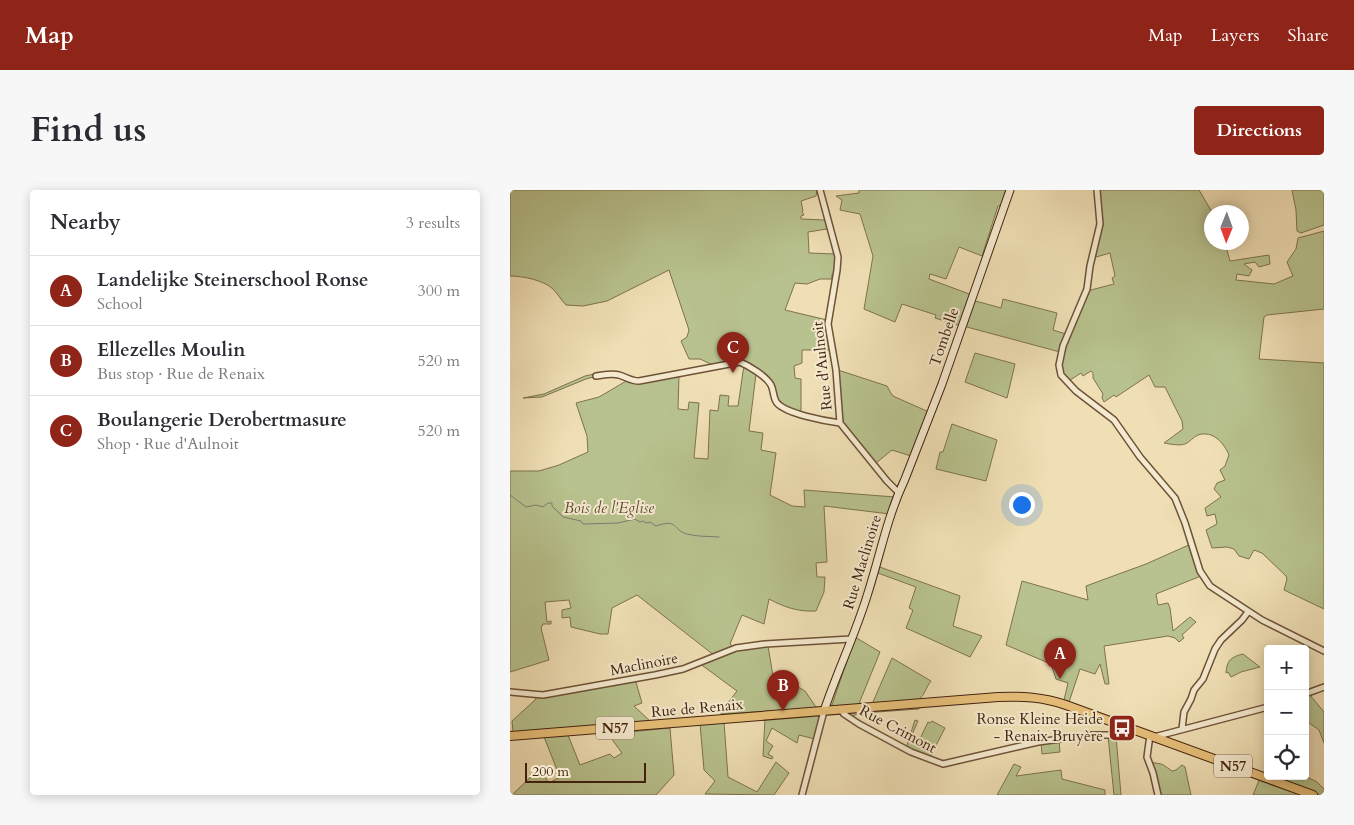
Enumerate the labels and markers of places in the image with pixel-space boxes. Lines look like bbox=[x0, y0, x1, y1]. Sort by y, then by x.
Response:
pin: C bbox=[717, 332, 749, 373]
pin: A bbox=[1044, 638, 1076, 679]
pin: B bbox=[767, 670, 799, 711]
place label: Ronse Kleine Heide - Renaix Bruyère bbox=[976, 709, 1103, 746]
bus stop icon: Ronse Kleine Heide - Renaix Bruyère bbox=[1107, 713, 1137, 743]

